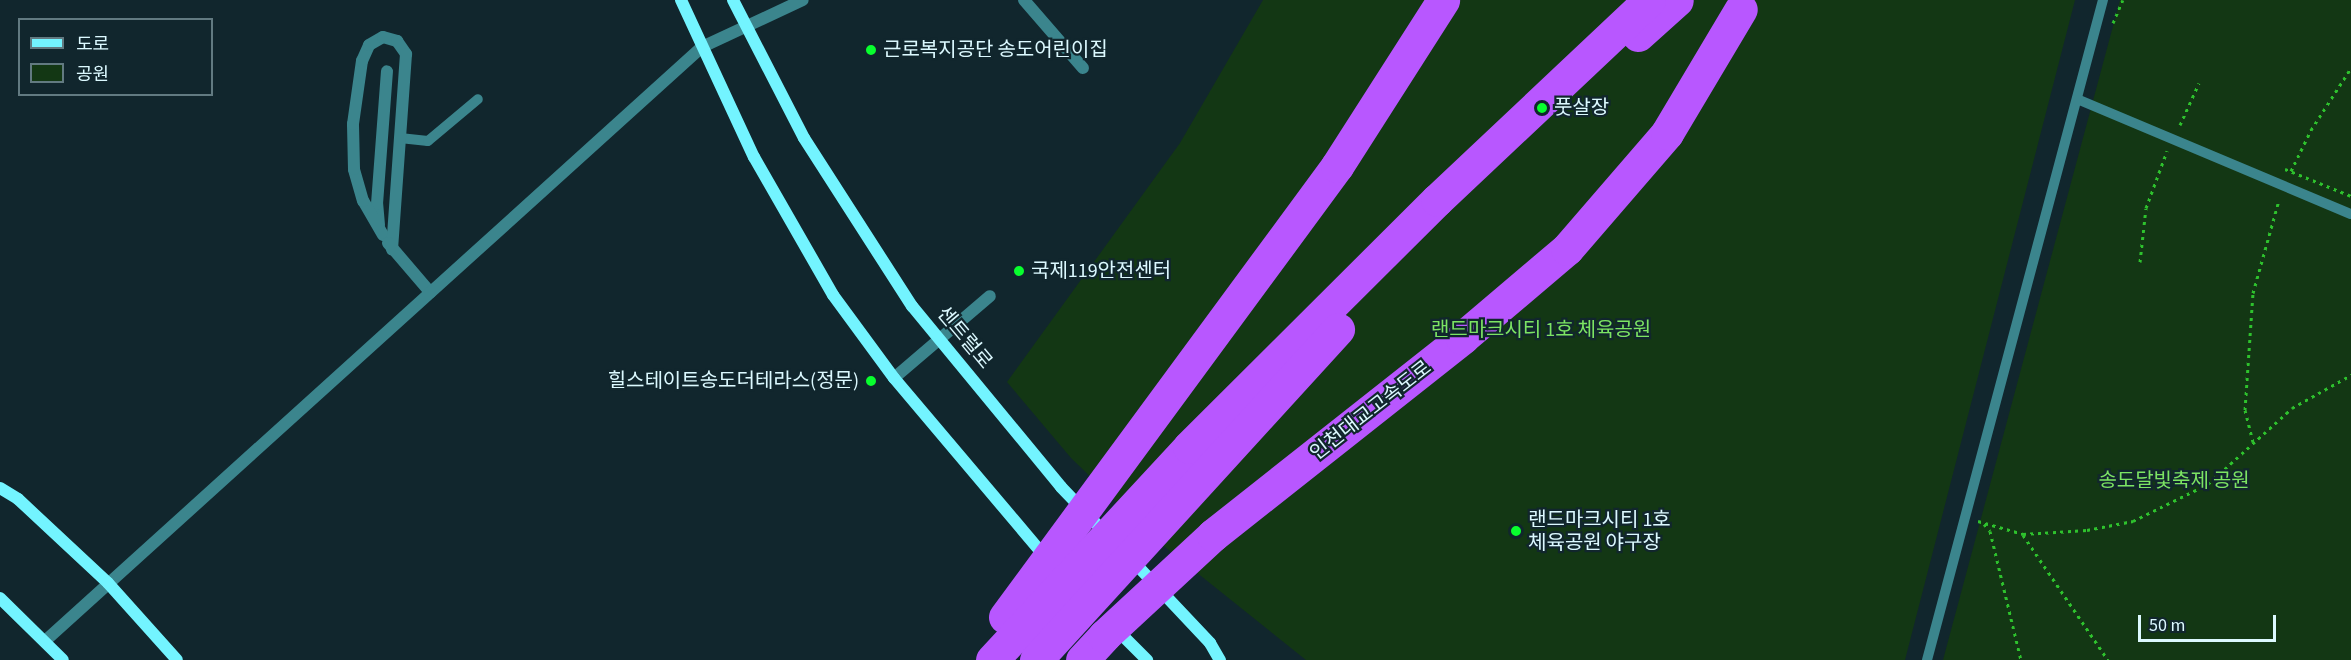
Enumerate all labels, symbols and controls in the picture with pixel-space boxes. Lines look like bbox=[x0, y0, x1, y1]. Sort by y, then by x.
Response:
legend bbox=[18, 18, 213, 96]
text: 도로 bbox=[76, 32, 109, 57]
place label: 근로복지공단 송도어린이집 bbox=[883, 38, 1108, 62]
marker: 근로복지공단 송도어린이집 bbox=[864, 43, 878, 57]
text: 공원 bbox=[76, 62, 109, 87]
place label: 풋살장 bbox=[1554, 96, 1609, 120]
marker: 풋살장 bbox=[1535, 101, 1549, 115]
place label: 국제119안전센터 bbox=[1031, 259, 1171, 283]
marker: 국제119안전센터 bbox=[1012, 264, 1026, 278]
street label: 센트럴로 bbox=[931, 302, 997, 374]
park label: 랜드마크시티 1호 체육공원 bbox=[1431, 318, 1651, 342]
street label: 인천대교고속도로 bbox=[1306, 356, 1436, 466]
place label: 힐스테이트송도더테라스(정문) bbox=[608, 369, 859, 393]
marker: 힐스테이트송도더테라스(정문) bbox=[864, 374, 878, 388]
park label: 송도달빛축제 공원 bbox=[2098, 469, 2250, 493]
place label: 랜드마크시티 1호 체육공원 야구장 bbox=[1528, 508, 1671, 555]
marker: 랜드마크시티 1호 체육공원 야구장 bbox=[1509, 524, 1523, 538]
scale bar bbox=[2141, 603, 2279, 641]
text: 50 m bbox=[2149, 613, 2185, 638]

